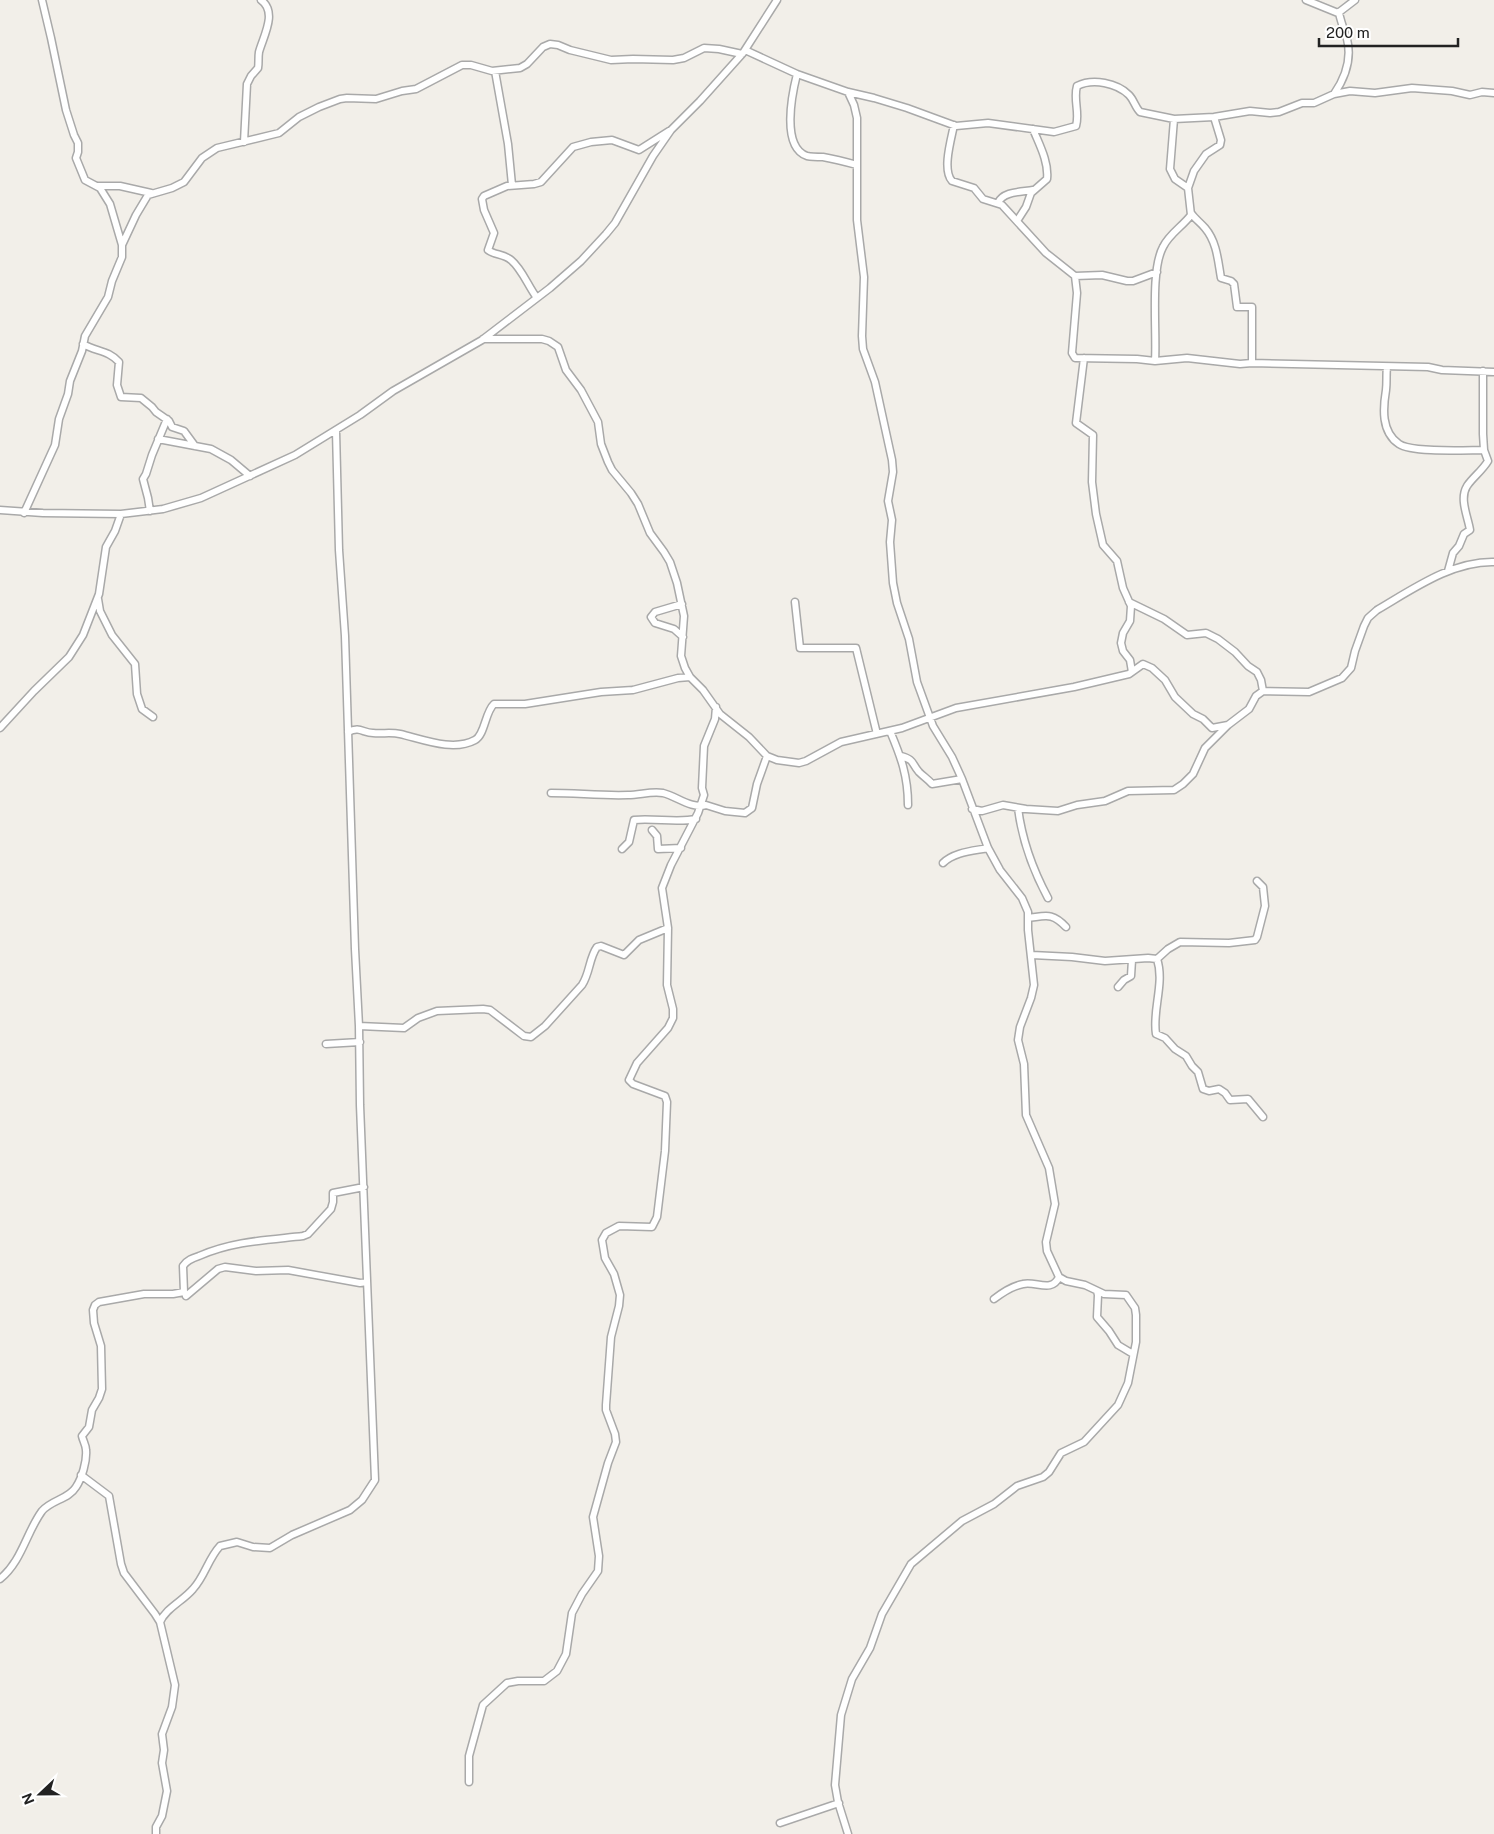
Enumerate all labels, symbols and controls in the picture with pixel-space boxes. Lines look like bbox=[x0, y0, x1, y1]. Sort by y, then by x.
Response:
scale bar bbox=[1319, 15, 1458, 47]
text: 200 m bbox=[1326, 24, 1370, 41]
north arrow bbox=[15, 1769, 65, 1819]
text: N bbox=[18, 1791, 37, 1807]

